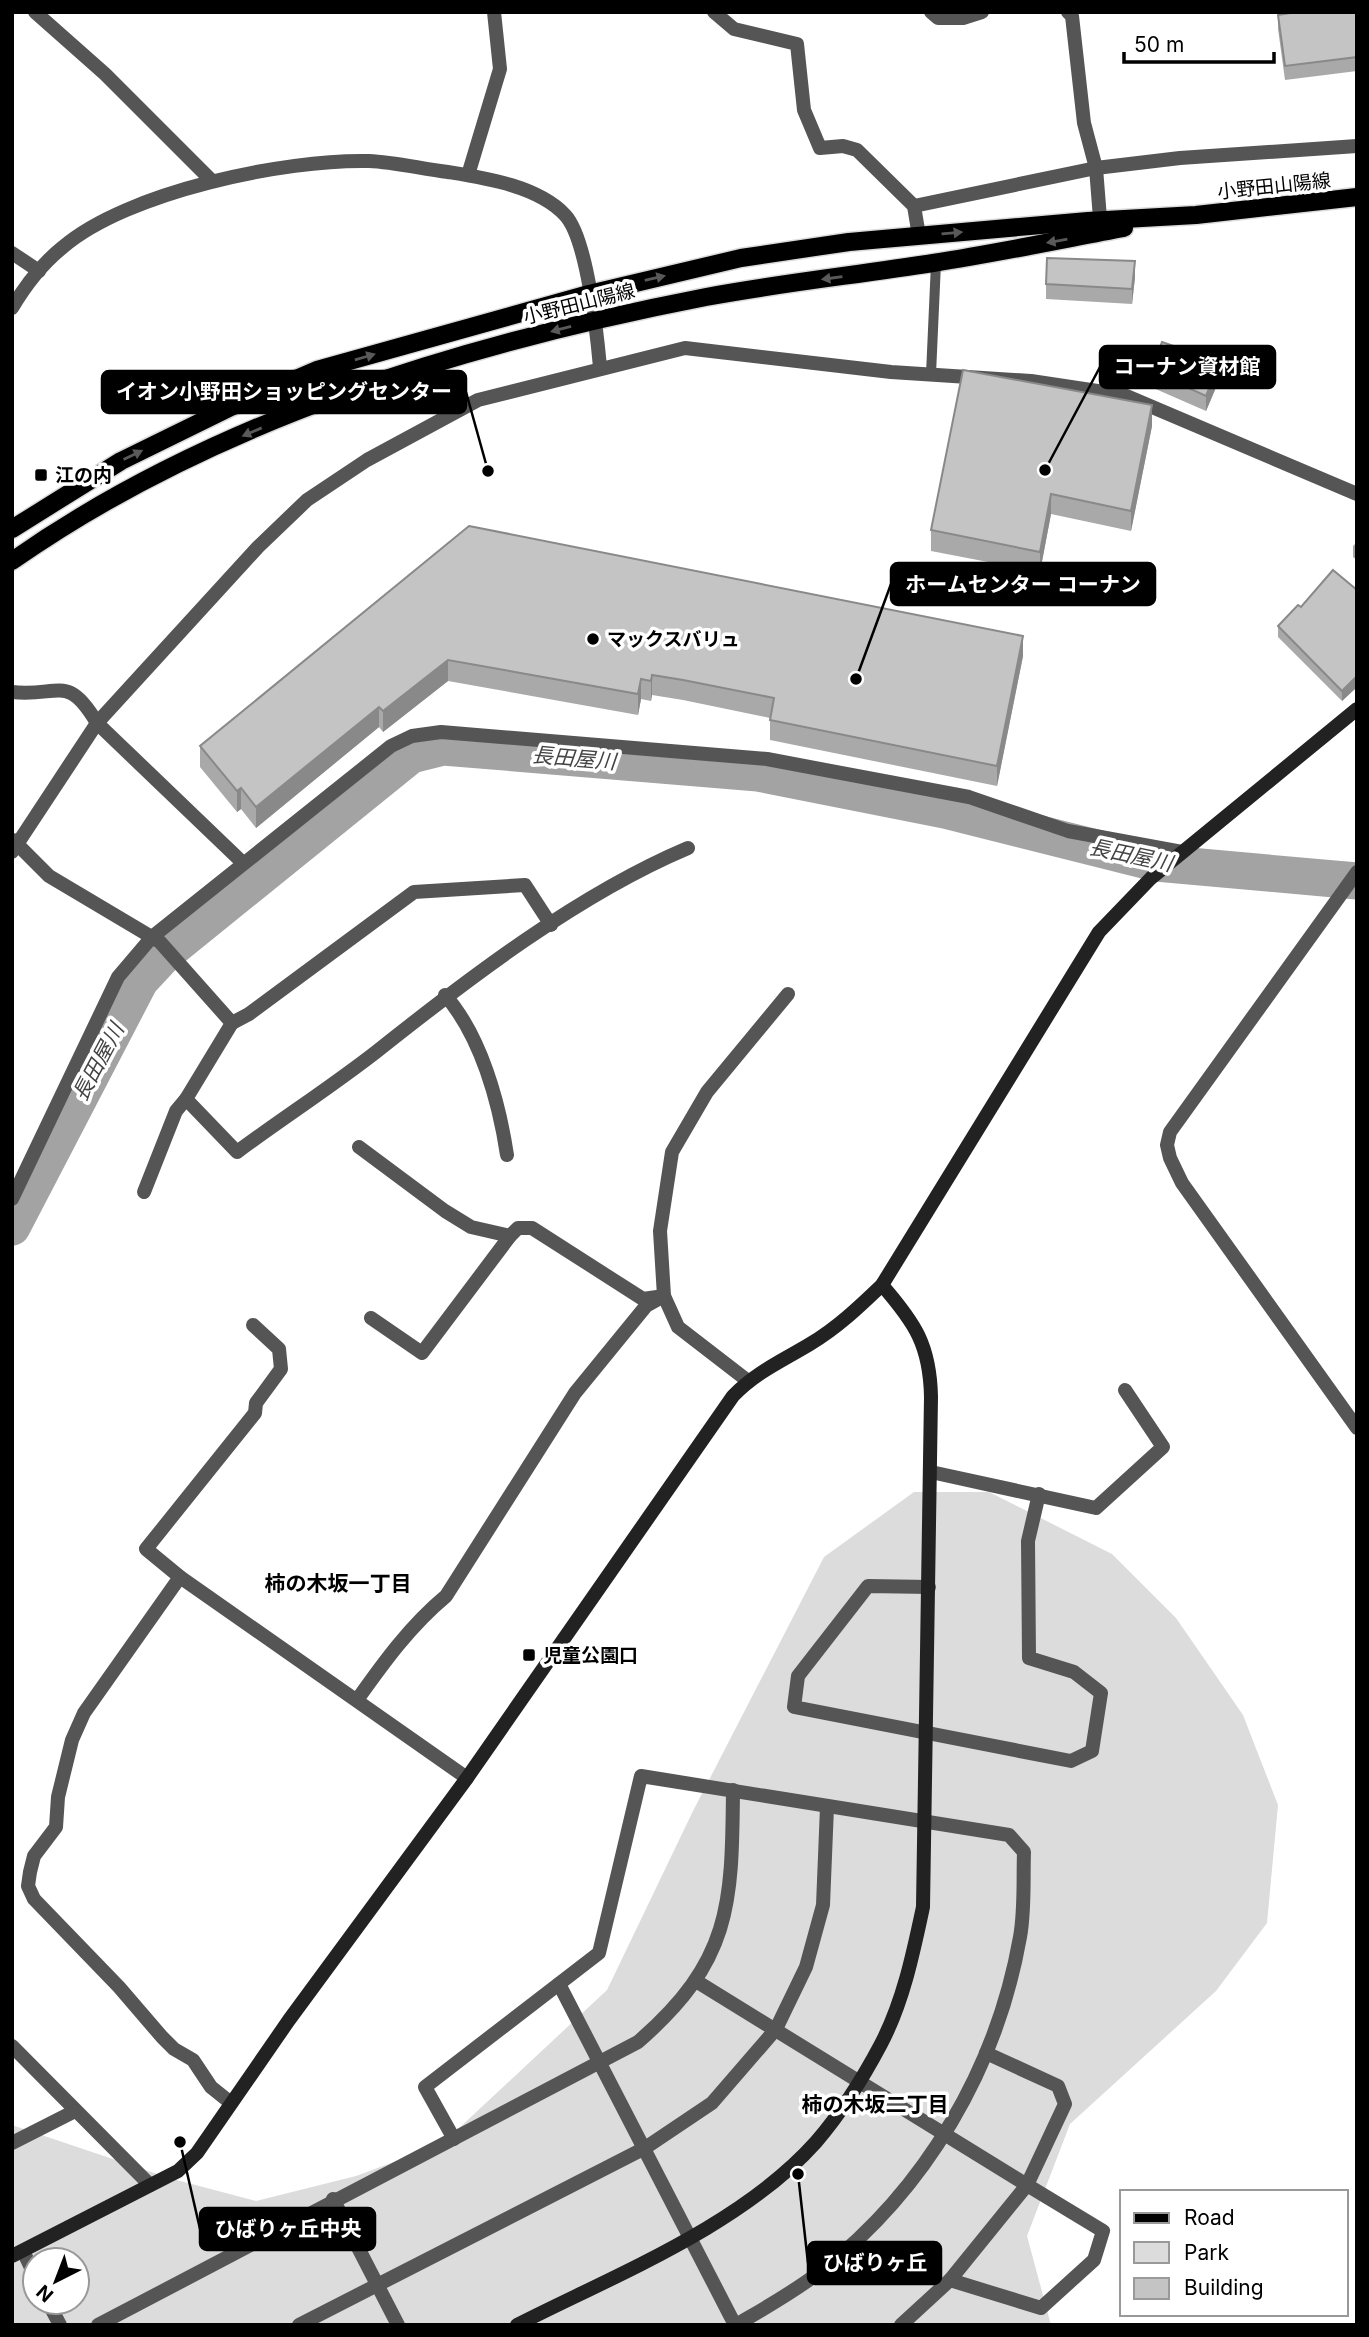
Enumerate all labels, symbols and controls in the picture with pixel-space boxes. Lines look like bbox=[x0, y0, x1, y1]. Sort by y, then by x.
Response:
scale bar bbox=[1124, 21, 1274, 65]
text: 50 m bbox=[1134, 32, 1184, 57]
street label: 小野田山陽線 bbox=[1216, 169, 1332, 203]
one-way arrow bbox=[941, 227, 963, 238]
one-way arrow bbox=[1046, 235, 1068, 246]
one-way arrow bbox=[644, 273, 666, 284]
one-way arrow bbox=[821, 273, 843, 284]
street label: 小野田山陽線 bbox=[521, 279, 637, 329]
one-way arrow bbox=[550, 325, 571, 335]
callout: コーナン資材館 bbox=[1100, 346, 1275, 388]
one-way arrow bbox=[354, 351, 375, 361]
text: コーナン資材館 bbox=[1114, 354, 1261, 379]
callout: イオン小野田ショッピングセンター bbox=[102, 371, 466, 413]
text: イオン小野田ショッピングセンター bbox=[116, 379, 452, 404]
one-way arrow bbox=[242, 426, 263, 437]
one-way arrow bbox=[123, 450, 143, 461]
place label: 江の内 bbox=[55, 464, 112, 487]
marker: 江の内 bbox=[33, 467, 49, 483]
callout: ホームセンター コーナン bbox=[891, 563, 1155, 605]
text: ホームセンター コーナン bbox=[905, 572, 1141, 597]
place label: マックスバリュ bbox=[607, 628, 739, 651]
marker: マックスバリュ bbox=[585, 631, 601, 647]
water label: 長田屋川 bbox=[531, 742, 619, 774]
water label: 長田屋川 bbox=[1087, 834, 1177, 876]
water label: 長田屋川 bbox=[67, 1017, 130, 1105]
district label: 柿の木坂一丁目 bbox=[265, 1571, 412, 1596]
place label: 児童公園口 bbox=[543, 1644, 638, 1667]
marker: 児童公園口 bbox=[521, 1647, 537, 1663]
district label: 柿の木坂二丁目 bbox=[802, 2092, 949, 2117]
legend bbox=[1120, 2190, 1348, 2316]
text: Road bbox=[1184, 2205, 1235, 2230]
callout: ひばりヶ丘中央 bbox=[200, 2208, 375, 2250]
text: ひばりヶ丘中央 bbox=[215, 2216, 362, 2241]
text: Park bbox=[1184, 2240, 1229, 2265]
callout: ひばりヶ丘 bbox=[808, 2242, 941, 2284]
north arrow bbox=[21, 2246, 91, 2316]
text: ひばりヶ丘 bbox=[823, 2250, 928, 2275]
text: Building bbox=[1184, 2275, 1264, 2300]
text: N bbox=[32, 2280, 58, 2307]

